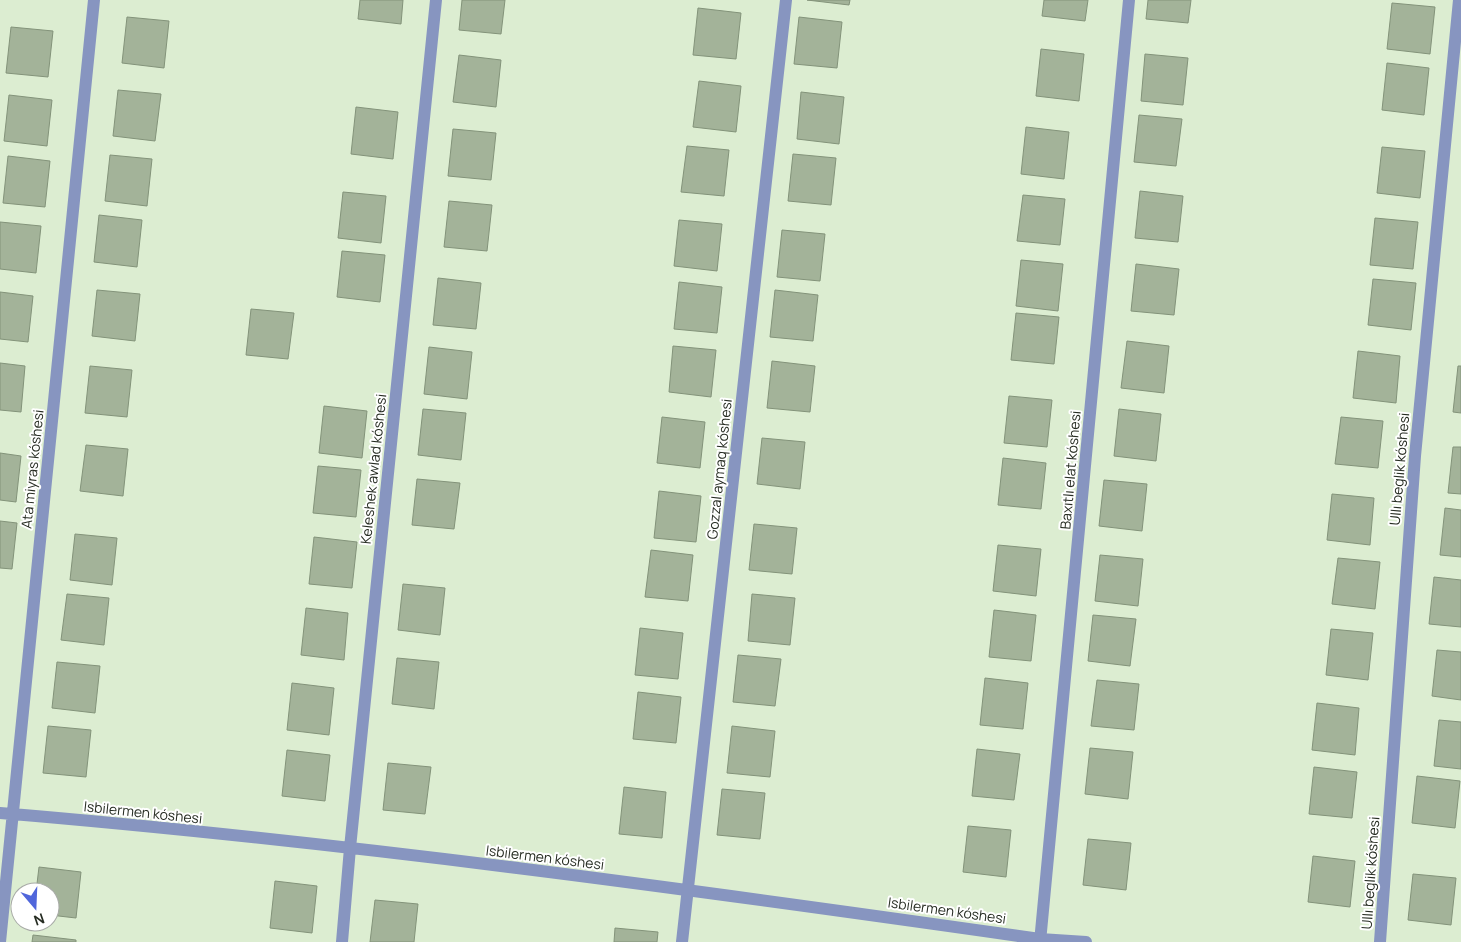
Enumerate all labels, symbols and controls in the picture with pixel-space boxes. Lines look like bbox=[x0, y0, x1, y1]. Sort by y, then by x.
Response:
street label: Keleshek awlad kóshesi bbox=[356, 393, 390, 545]
street label: Gozzal aymaq kóshesi bbox=[702, 398, 736, 540]
street label: Ata miyras kóshesi bbox=[16, 409, 48, 529]
street label: Baxıtlı elat kóshesi bbox=[1055, 410, 1085, 530]
street label: Ullı beglik kóshesi bbox=[1385, 412, 1413, 526]
street label: Isbilermen kóshesi bbox=[83, 796, 203, 828]
street label: Ullı beglik kóshesi bbox=[1357, 816, 1383, 930]
street label: Isbilermen kóshesi bbox=[485, 840, 605, 874]
north arrow bbox=[10, 882, 60, 932]
street label: Isbilermen kóshesi bbox=[887, 892, 1007, 928]
text: N bbox=[32, 909, 47, 930]

